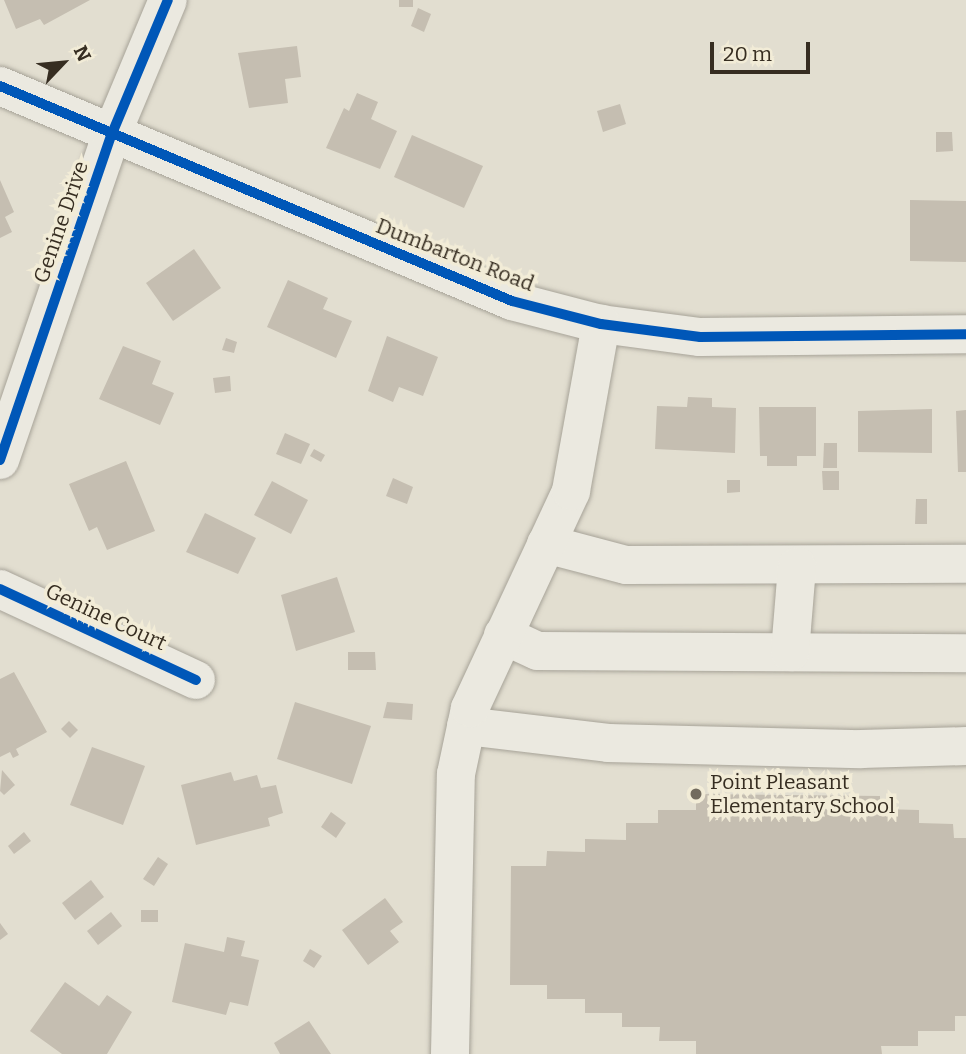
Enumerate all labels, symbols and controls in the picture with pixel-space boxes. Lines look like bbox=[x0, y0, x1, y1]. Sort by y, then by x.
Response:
north arrow bbox=[28, 28, 98, 98]
scale bar bbox=[714, 28, 814, 72]
text: 20 m bbox=[723, 41, 772, 67]
text: N bbox=[69, 42, 96, 65]
street label: Genine Drive bbox=[28, 158, 94, 286]
street label: Dumbarton Road bbox=[372, 213, 538, 297]
street label: Genine Court bbox=[42, 578, 170, 656]
place label: Point Pleasant Elementary School bbox=[710, 769, 895, 819]
marker: Point Pleasant Elementary School bbox=[688, 786, 704, 802]

